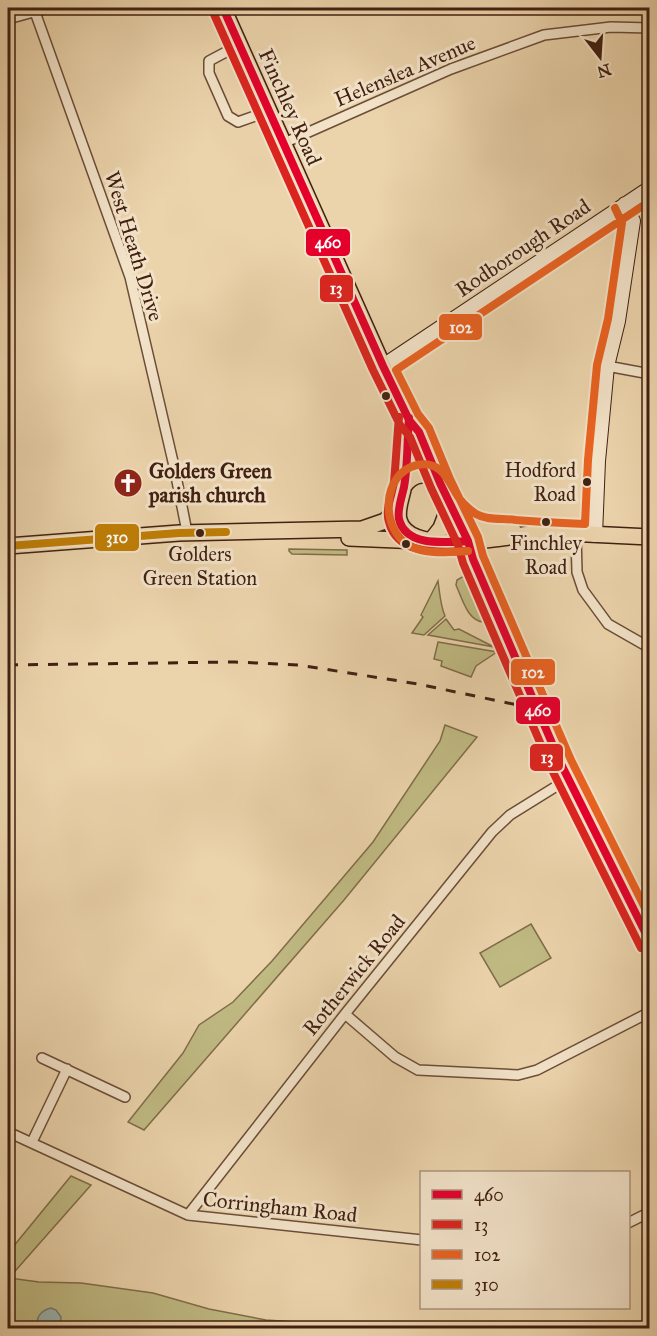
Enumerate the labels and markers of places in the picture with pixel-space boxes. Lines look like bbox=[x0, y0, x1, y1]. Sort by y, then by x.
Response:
unlabelled marker bbox=[380, 390, 392, 402]
place label: Golders Green parish church bbox=[148, 458, 273, 508]
place label: Hodford Road bbox=[504, 458, 576, 506]
church icon: Golders Green parish church bbox=[112, 467, 144, 499]
marker: Hodford Road bbox=[581, 476, 593, 488]
marker: Finchley Road bbox=[540, 516, 552, 528]
marker: Golders Green Station bbox=[194, 527, 206, 539]
place label: Finchley Road bbox=[510, 531, 583, 579]
unlabelled marker bbox=[400, 538, 412, 550]
place label: Golders Green Station bbox=[143, 542, 257, 590]

